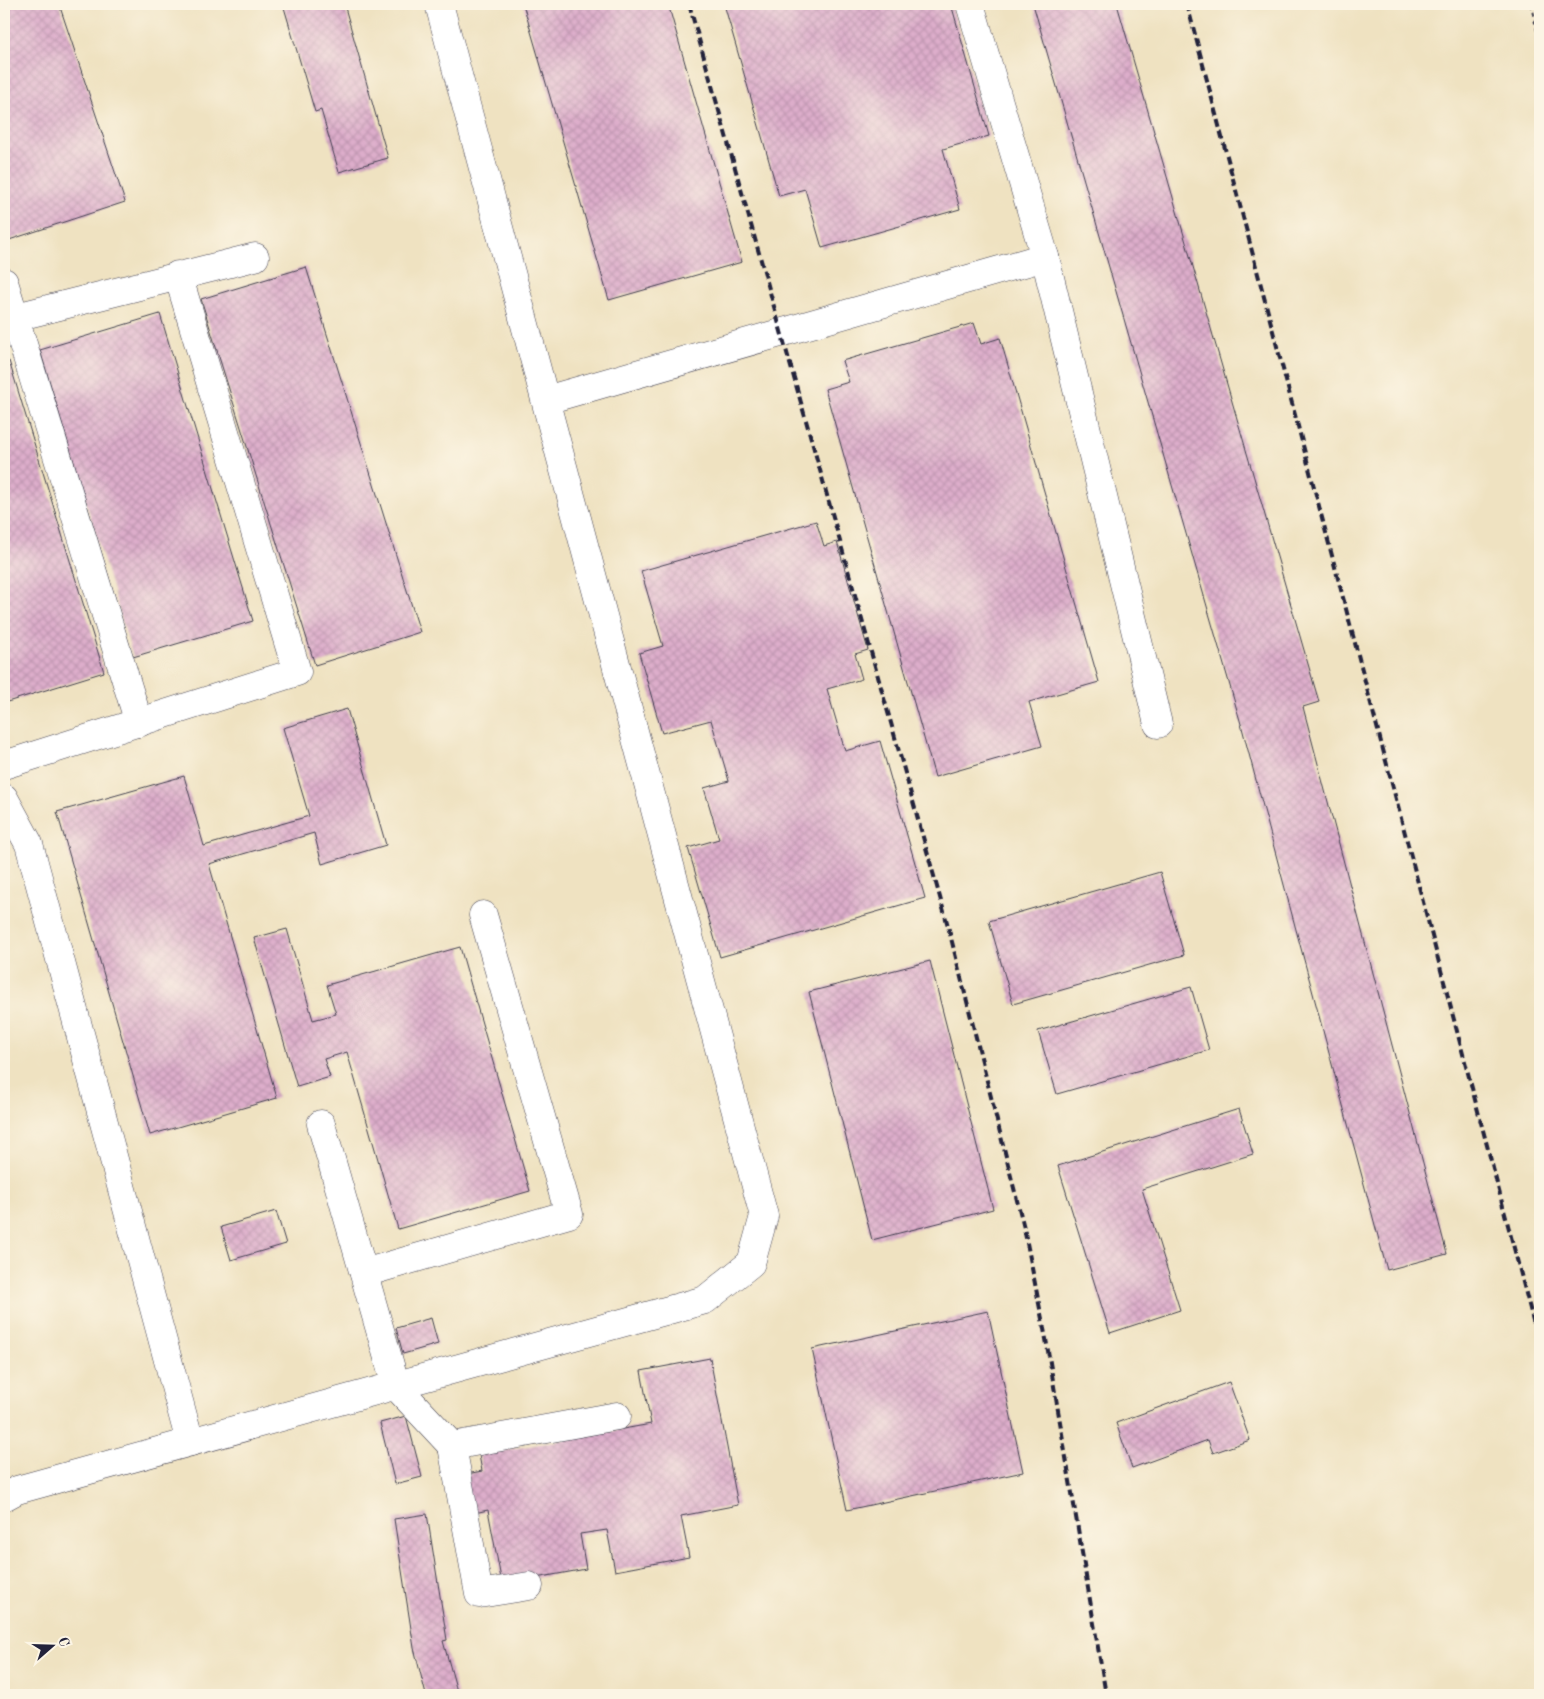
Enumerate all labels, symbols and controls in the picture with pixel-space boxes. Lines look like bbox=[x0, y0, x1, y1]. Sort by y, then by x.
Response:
north arrow bbox=[28, 1622, 78, 1672]
text: С bbox=[55, 1635, 71, 1649]

